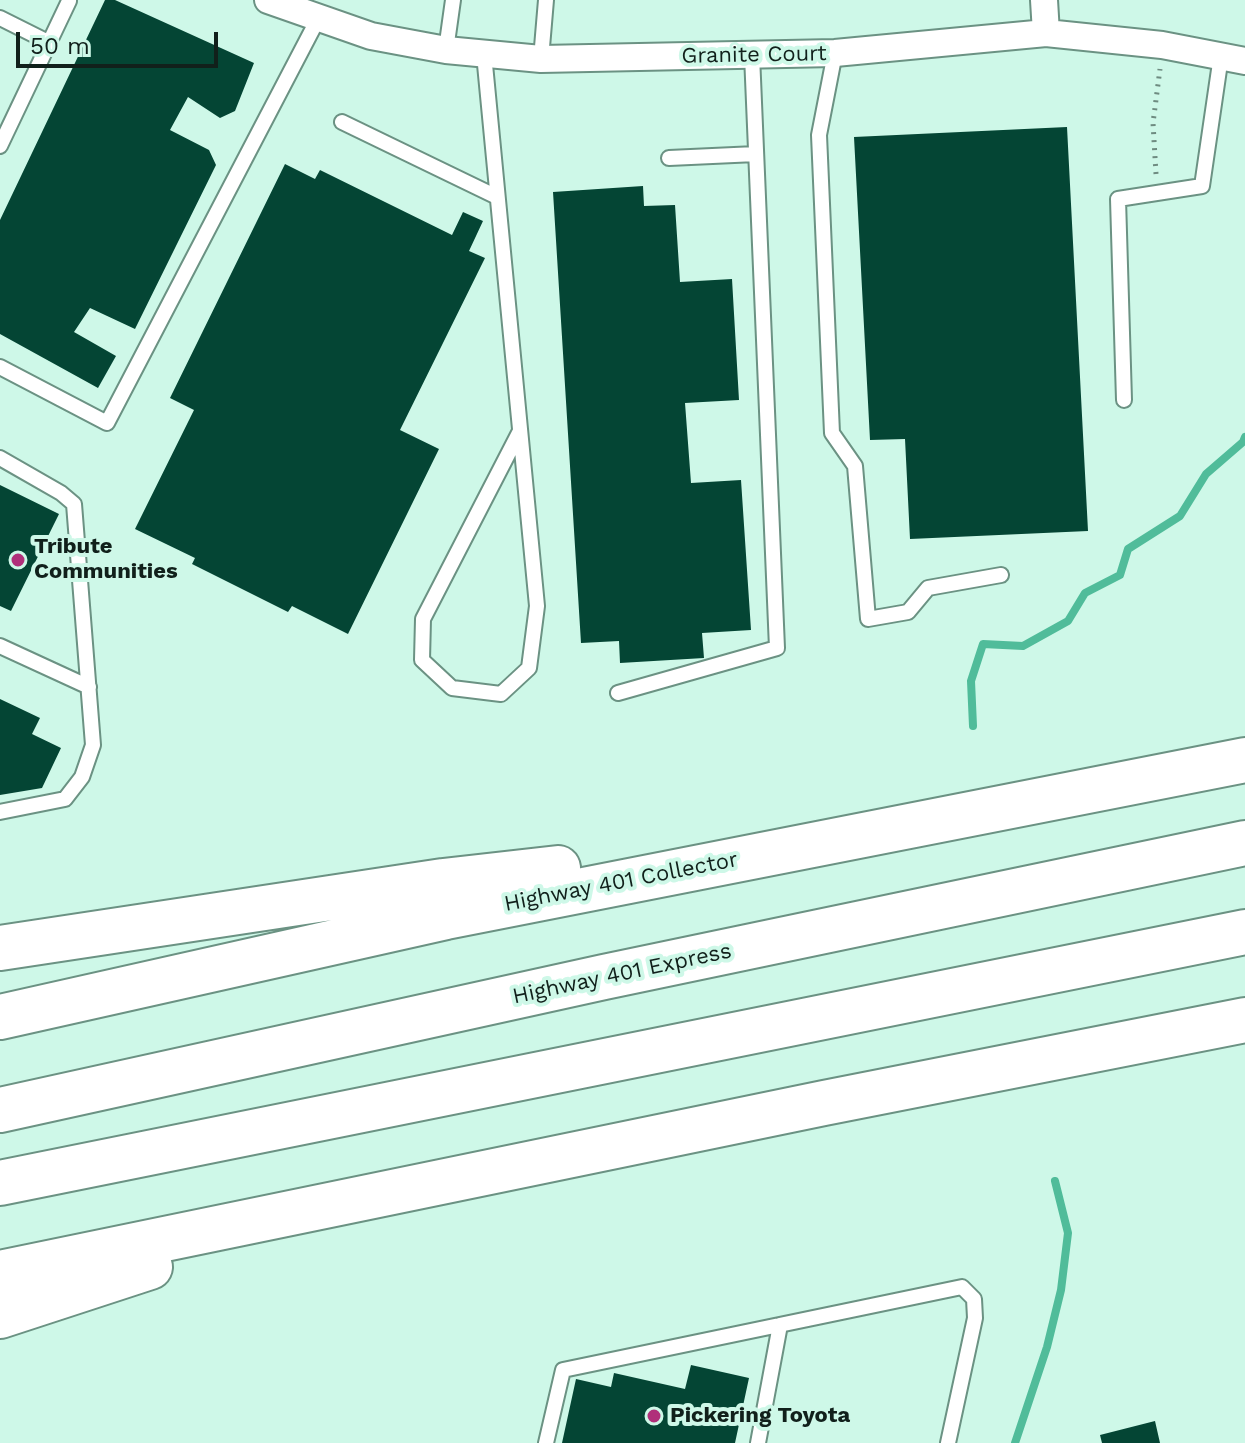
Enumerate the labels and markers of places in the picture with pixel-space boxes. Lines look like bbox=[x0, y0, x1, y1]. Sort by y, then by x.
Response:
place label: Tribute Communities bbox=[34, 534, 178, 586]
marker: Tribute Communities bbox=[9, 551, 27, 569]
place label: Pickering Toyota bbox=[670, 1403, 850, 1429]
marker: Pickering Toyota bbox=[645, 1407, 663, 1425]

